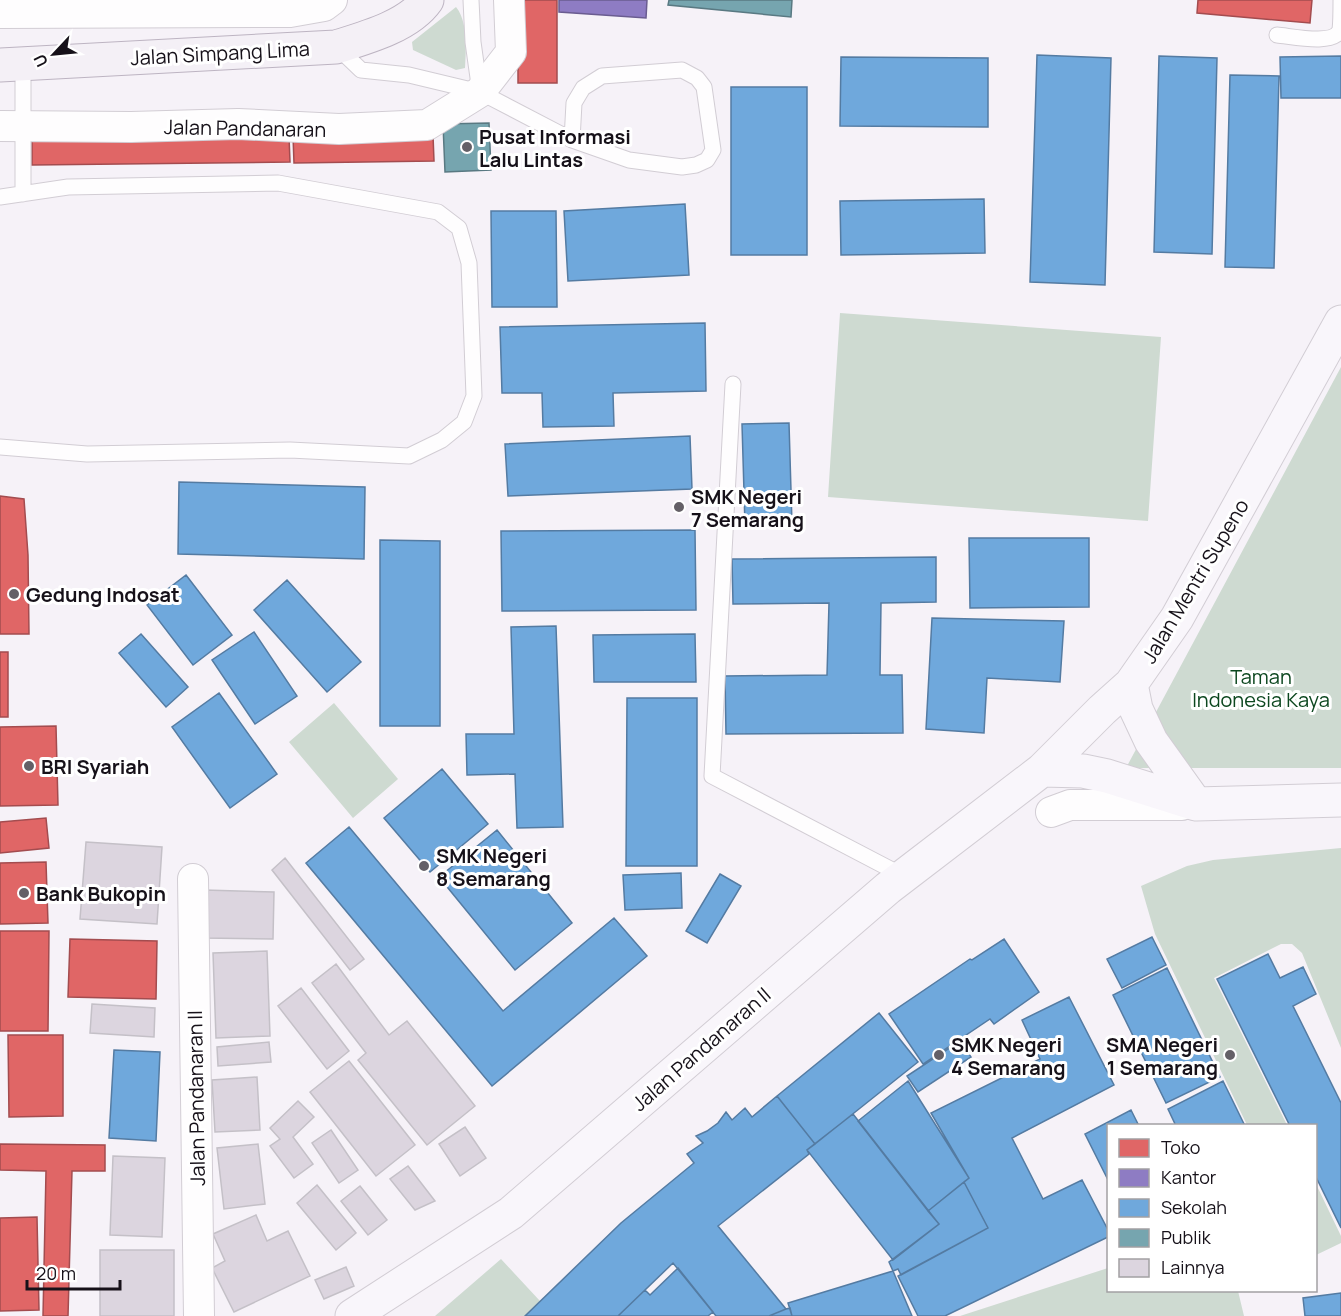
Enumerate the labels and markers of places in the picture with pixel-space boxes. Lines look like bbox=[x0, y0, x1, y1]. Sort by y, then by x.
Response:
place label: Pusat Informasi Lalu Lintas bbox=[479, 123, 631, 173]
marker: Pusat Informasi Lalu Lintas bbox=[460, 140, 474, 154]
place label: SMK Negeri 7 Semarang bbox=[691, 483, 804, 533]
marker: SMK Negeri 7 Semarang bbox=[672, 500, 686, 514]
place label: Gedung Indosat bbox=[26, 581, 180, 608]
marker: Gedung Indosat bbox=[7, 587, 21, 601]
place label: BRI Syariah bbox=[41, 753, 149, 780]
marker: BRI Syariah bbox=[22, 759, 36, 773]
place label: SMK Negeri 8 Semarang bbox=[436, 842, 551, 892]
marker: SMK Negeri 8 Semarang bbox=[417, 859, 431, 873]
place label: Bank Bukopin bbox=[36, 880, 166, 907]
marker: Bank Bukopin bbox=[17, 886, 31, 900]
place label: SMK Negeri 4 Semarang bbox=[951, 1031, 1066, 1081]
place label: SMA Negeri 1 Semarang bbox=[1106, 1031, 1218, 1081]
marker: SMK Negeri 4 Semarang bbox=[932, 1048, 946, 1062]
marker: SMA Negeri 1 Semarang bbox=[1223, 1048, 1237, 1062]

